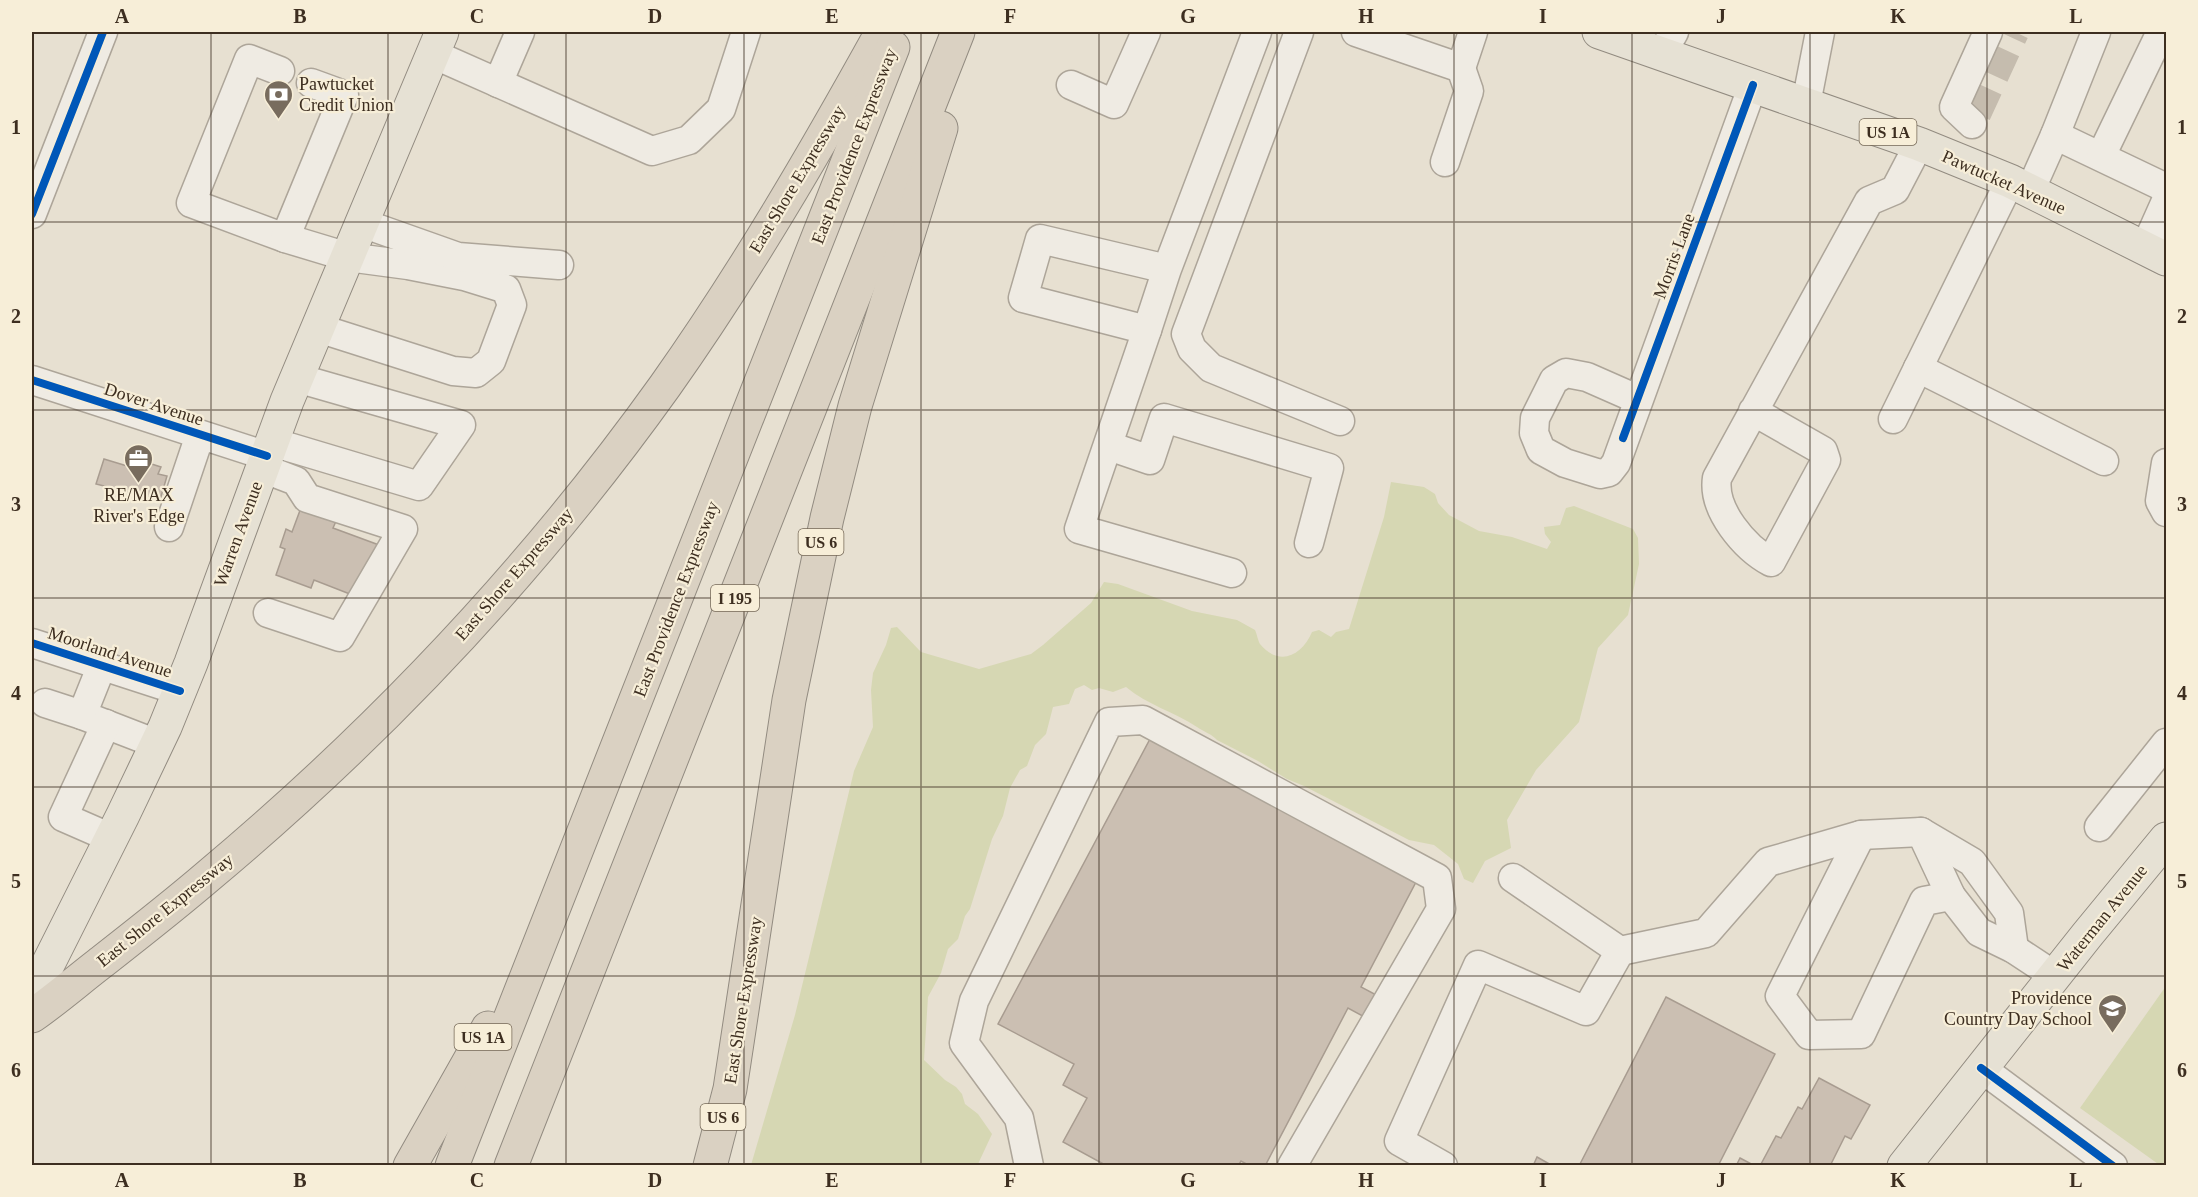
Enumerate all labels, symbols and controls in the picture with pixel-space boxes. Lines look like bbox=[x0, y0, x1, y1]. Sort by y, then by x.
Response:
text: A bbox=[115, 5, 130, 27]
text: B bbox=[293, 5, 307, 27]
text: C bbox=[470, 5, 484, 27]
text: D bbox=[648, 5, 662, 27]
text: E bbox=[825, 5, 839, 27]
text: F bbox=[1004, 5, 1016, 27]
text: G bbox=[1180, 5, 1196, 27]
text: H bbox=[1358, 5, 1374, 27]
text: I bbox=[1539, 5, 1547, 27]
text: J bbox=[1716, 5, 1726, 27]
text: K bbox=[1890, 5, 1906, 27]
text: L bbox=[2069, 5, 2083, 27]
street label: East Providence Expressway bbox=[807, 45, 901, 247]
place label: Pawtucket Credit Union bbox=[299, 74, 394, 115]
bank icon: Pawtucket Credit Union bbox=[262, 78, 294, 120]
street label: East Shore Expressway bbox=[745, 101, 849, 257]
text: 1 bbox=[11, 116, 21, 138]
text: 1 bbox=[2177, 116, 2187, 138]
road number: US 1A bbox=[1860, 119, 1916, 145]
street label: Pawtucket Avenue bbox=[1939, 146, 2069, 218]
street label: Morris Lane bbox=[1649, 211, 1699, 301]
text: 2 bbox=[11, 305, 21, 327]
text: 2 bbox=[2177, 305, 2187, 327]
street label: Dover Avenue bbox=[102, 379, 206, 429]
office icon: RE/MAX River's Edge bbox=[123, 442, 155, 484]
street label: Warren Avenue bbox=[210, 479, 266, 589]
place label: RE/MAX River's Edge bbox=[93, 485, 185, 526]
text: 3 bbox=[11, 493, 21, 515]
text: 3 bbox=[2177, 493, 2187, 515]
street label: East Providence Expressway bbox=[629, 498, 723, 700]
street label: East Shore Expressway bbox=[451, 504, 577, 644]
road number: US 6 bbox=[798, 529, 844, 555]
road number: I 195 bbox=[711, 585, 759, 611]
street label: Moorland Avenue bbox=[45, 623, 175, 681]
text: 4 bbox=[11, 682, 21, 704]
text: 4 bbox=[2177, 682, 2187, 704]
street label: East Shore Expressway bbox=[93, 849, 237, 971]
street label: Waterman Avenue bbox=[2053, 861, 2151, 975]
text: 5 bbox=[11, 870, 21, 892]
text: 5 bbox=[2177, 870, 2187, 892]
street label: East Shore Expressway bbox=[720, 915, 766, 1085]
place label: Providence Country Day School bbox=[1944, 988, 2092, 1029]
school or university icon: Providence Country Day School bbox=[2097, 992, 2129, 1034]
road number: US 1A bbox=[454, 1024, 512, 1050]
text: 6 bbox=[11, 1059, 21, 1081]
text: 6 bbox=[2177, 1059, 2187, 1081]
road number: US 6 bbox=[700, 1104, 746, 1130]
text: A bbox=[115, 1169, 130, 1191]
text: B bbox=[293, 1169, 307, 1191]
text: C bbox=[470, 1169, 484, 1191]
text: D bbox=[648, 1169, 662, 1191]
text: E bbox=[825, 1169, 839, 1191]
text: F bbox=[1004, 1169, 1016, 1191]
text: G bbox=[1180, 1169, 1196, 1191]
text: H bbox=[1358, 1169, 1374, 1191]
text: I bbox=[1539, 1169, 1547, 1191]
text: J bbox=[1716, 1169, 1726, 1191]
text: K bbox=[1890, 1169, 1906, 1191]
text: L bbox=[2069, 1169, 2083, 1191]

